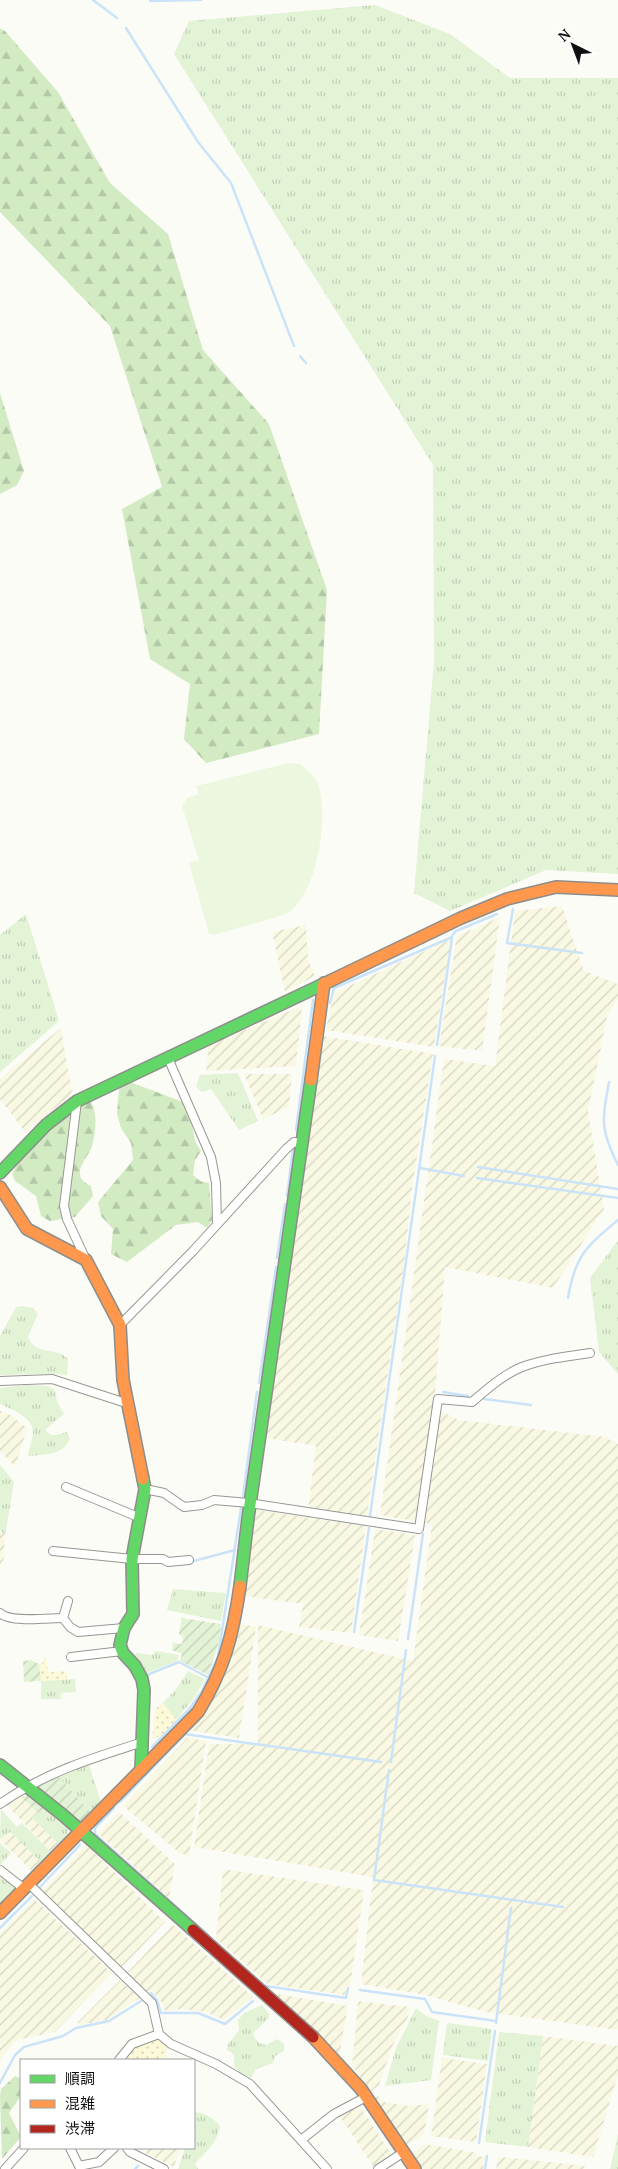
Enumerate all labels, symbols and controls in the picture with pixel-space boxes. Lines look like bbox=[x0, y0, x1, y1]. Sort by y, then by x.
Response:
north arrow bbox=[548, 20, 598, 70]
text: N bbox=[554, 24, 575, 46]
legend bbox=[20, 2059, 195, 2149]
text: 順調 bbox=[65, 2068, 95, 2088]
text: 混雑 bbox=[65, 2093, 95, 2113]
text: 渋滞 bbox=[65, 2118, 95, 2138]

